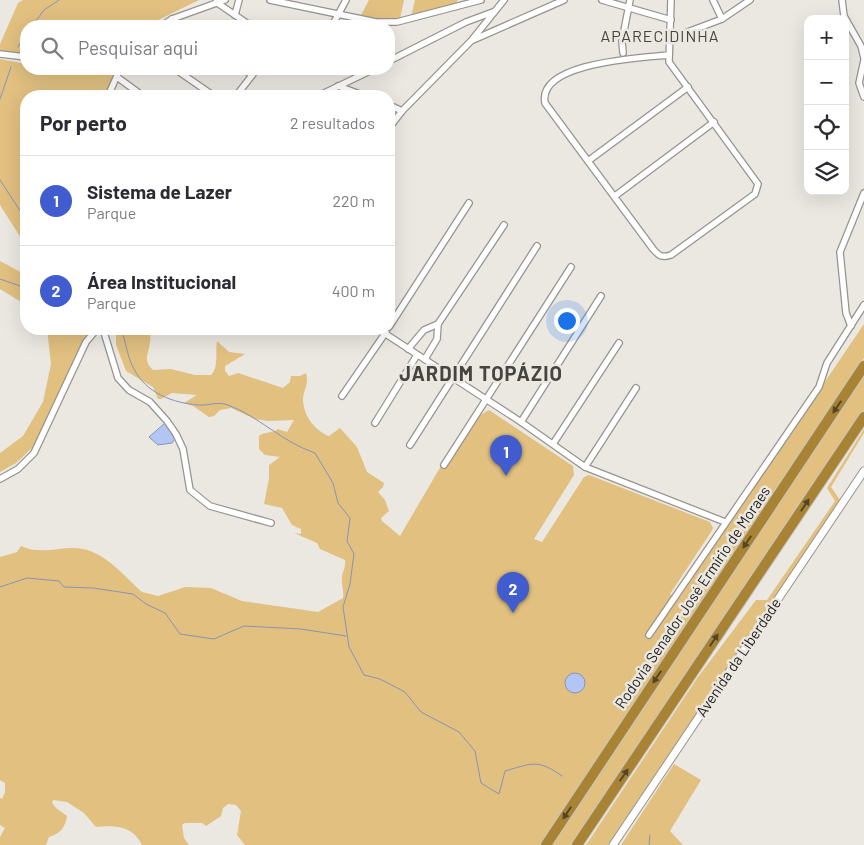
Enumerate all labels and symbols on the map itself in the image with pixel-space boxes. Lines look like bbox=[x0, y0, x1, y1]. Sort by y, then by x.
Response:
district label: APARECIDINHA bbox=[601, 26, 720, 45]
your location bbox=[554, 308, 580, 334]
district label: JARDIM TOPÁZIO bbox=[399, 361, 563, 385]
one-way arrow bbox=[832, 400, 842, 413]
pin: 1 bbox=[490, 435, 522, 476]
street label: Rodovia Senador José Ermírio de Moraes bbox=[611, 482, 773, 712]
one-way arrow bbox=[800, 499, 810, 512]
one-way arrow bbox=[742, 535, 752, 549]
pin: 2 bbox=[497, 572, 529, 613]
street label: Avenida da Liberdade bbox=[692, 594, 784, 720]
one-way arrow bbox=[710, 634, 719, 647]
one-way arrow bbox=[652, 671, 662, 684]
one-way arrow bbox=[619, 769, 629, 782]
one-way arrow bbox=[562, 806, 572, 819]

